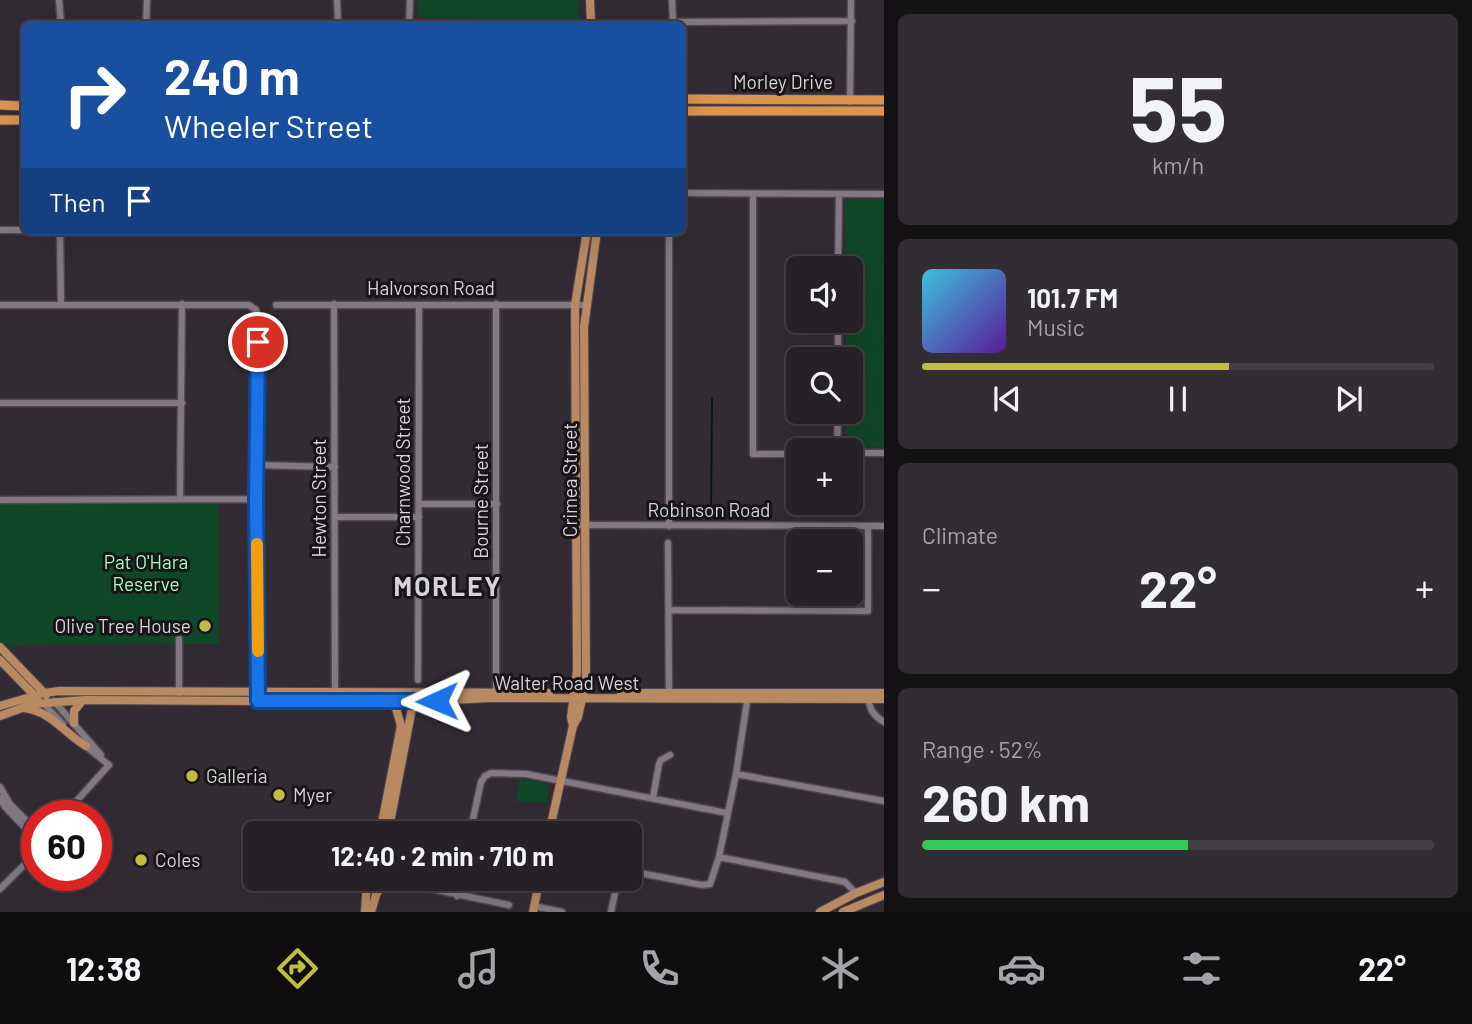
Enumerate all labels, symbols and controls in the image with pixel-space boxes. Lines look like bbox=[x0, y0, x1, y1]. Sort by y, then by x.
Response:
text: 240 m bbox=[164, 46, 300, 105]
icon: right bbox=[49, 49, 140, 140]
text: 55 bbox=[1129, 51, 1227, 160]
street label: Morley Drive bbox=[733, 70, 833, 93]
text: Wheeler Street bbox=[164, 106, 373, 144]
text: km/h bbox=[1152, 151, 1204, 179]
icon: arrive bbox=[120, 182, 158, 220]
text: Then bbox=[49, 186, 106, 217]
map controls bbox=[786, 256, 863, 606]
button: sound bbox=[786, 256, 863, 333]
street label: Halvorson Road bbox=[367, 276, 495, 299]
text: 101.7 FM bbox=[1027, 282, 1118, 313]
pin bbox=[228, 312, 288, 372]
text: Music bbox=[1027, 313, 1085, 341]
icon: arrive bbox=[239, 323, 277, 361]
button: search bbox=[786, 347, 863, 424]
icon: previous bbox=[988, 380, 1026, 418]
icon: pause bbox=[1159, 380, 1197, 418]
icon: next bbox=[1330, 380, 1368, 418]
street label: Charnwood Street bbox=[391, 398, 414, 546]
street label: Crimea Street bbox=[558, 423, 581, 537]
button: + bbox=[786, 438, 863, 515]
street label: Hewton Street bbox=[307, 439, 330, 557]
street label: Bourne Street bbox=[469, 443, 492, 559]
street label: Robinson Road bbox=[648, 498, 770, 521]
text: Climate bbox=[922, 521, 998, 549]
button: − bbox=[786, 529, 863, 606]
park label: Pat O'Hara Reserve bbox=[104, 550, 188, 595]
text: 22° bbox=[1139, 556, 1217, 618]
text: − bbox=[922, 564, 941, 610]
text: + bbox=[1415, 564, 1434, 610]
district label: MORLEY bbox=[394, 570, 502, 601]
place label: Olive Tree House bbox=[54, 614, 191, 637]
marker: Olive Tree House bbox=[197, 618, 213, 634]
position arrow bbox=[400, 664, 474, 738]
street label: Walter Road West bbox=[495, 671, 639, 694]
text: Range · 52% bbox=[922, 735, 1042, 763]
place label: Galleria bbox=[206, 764, 268, 787]
marker: Galleria bbox=[184, 768, 200, 784]
text: 260 km bbox=[922, 770, 1090, 832]
place label: Myer bbox=[293, 783, 332, 806]
marker: Myer bbox=[271, 787, 287, 803]
speed limit sign: 60 bbox=[21, 800, 112, 891]
text: 12:40 · 2 min · 710 m bbox=[331, 840, 554, 871]
place label: Coles bbox=[155, 848, 200, 871]
marker: Coles bbox=[133, 852, 149, 868]
icon: directions bbox=[273, 944, 322, 993]
icon: music bbox=[454, 944, 503, 993]
icon: phone bbox=[635, 944, 684, 993]
icon: climate bbox=[816, 944, 865, 993]
icon: car bbox=[997, 944, 1046, 993]
icon: filters bbox=[1177, 944, 1226, 993]
text: 12:38 bbox=[66, 949, 141, 987]
text: 22° bbox=[1358, 949, 1406, 987]

